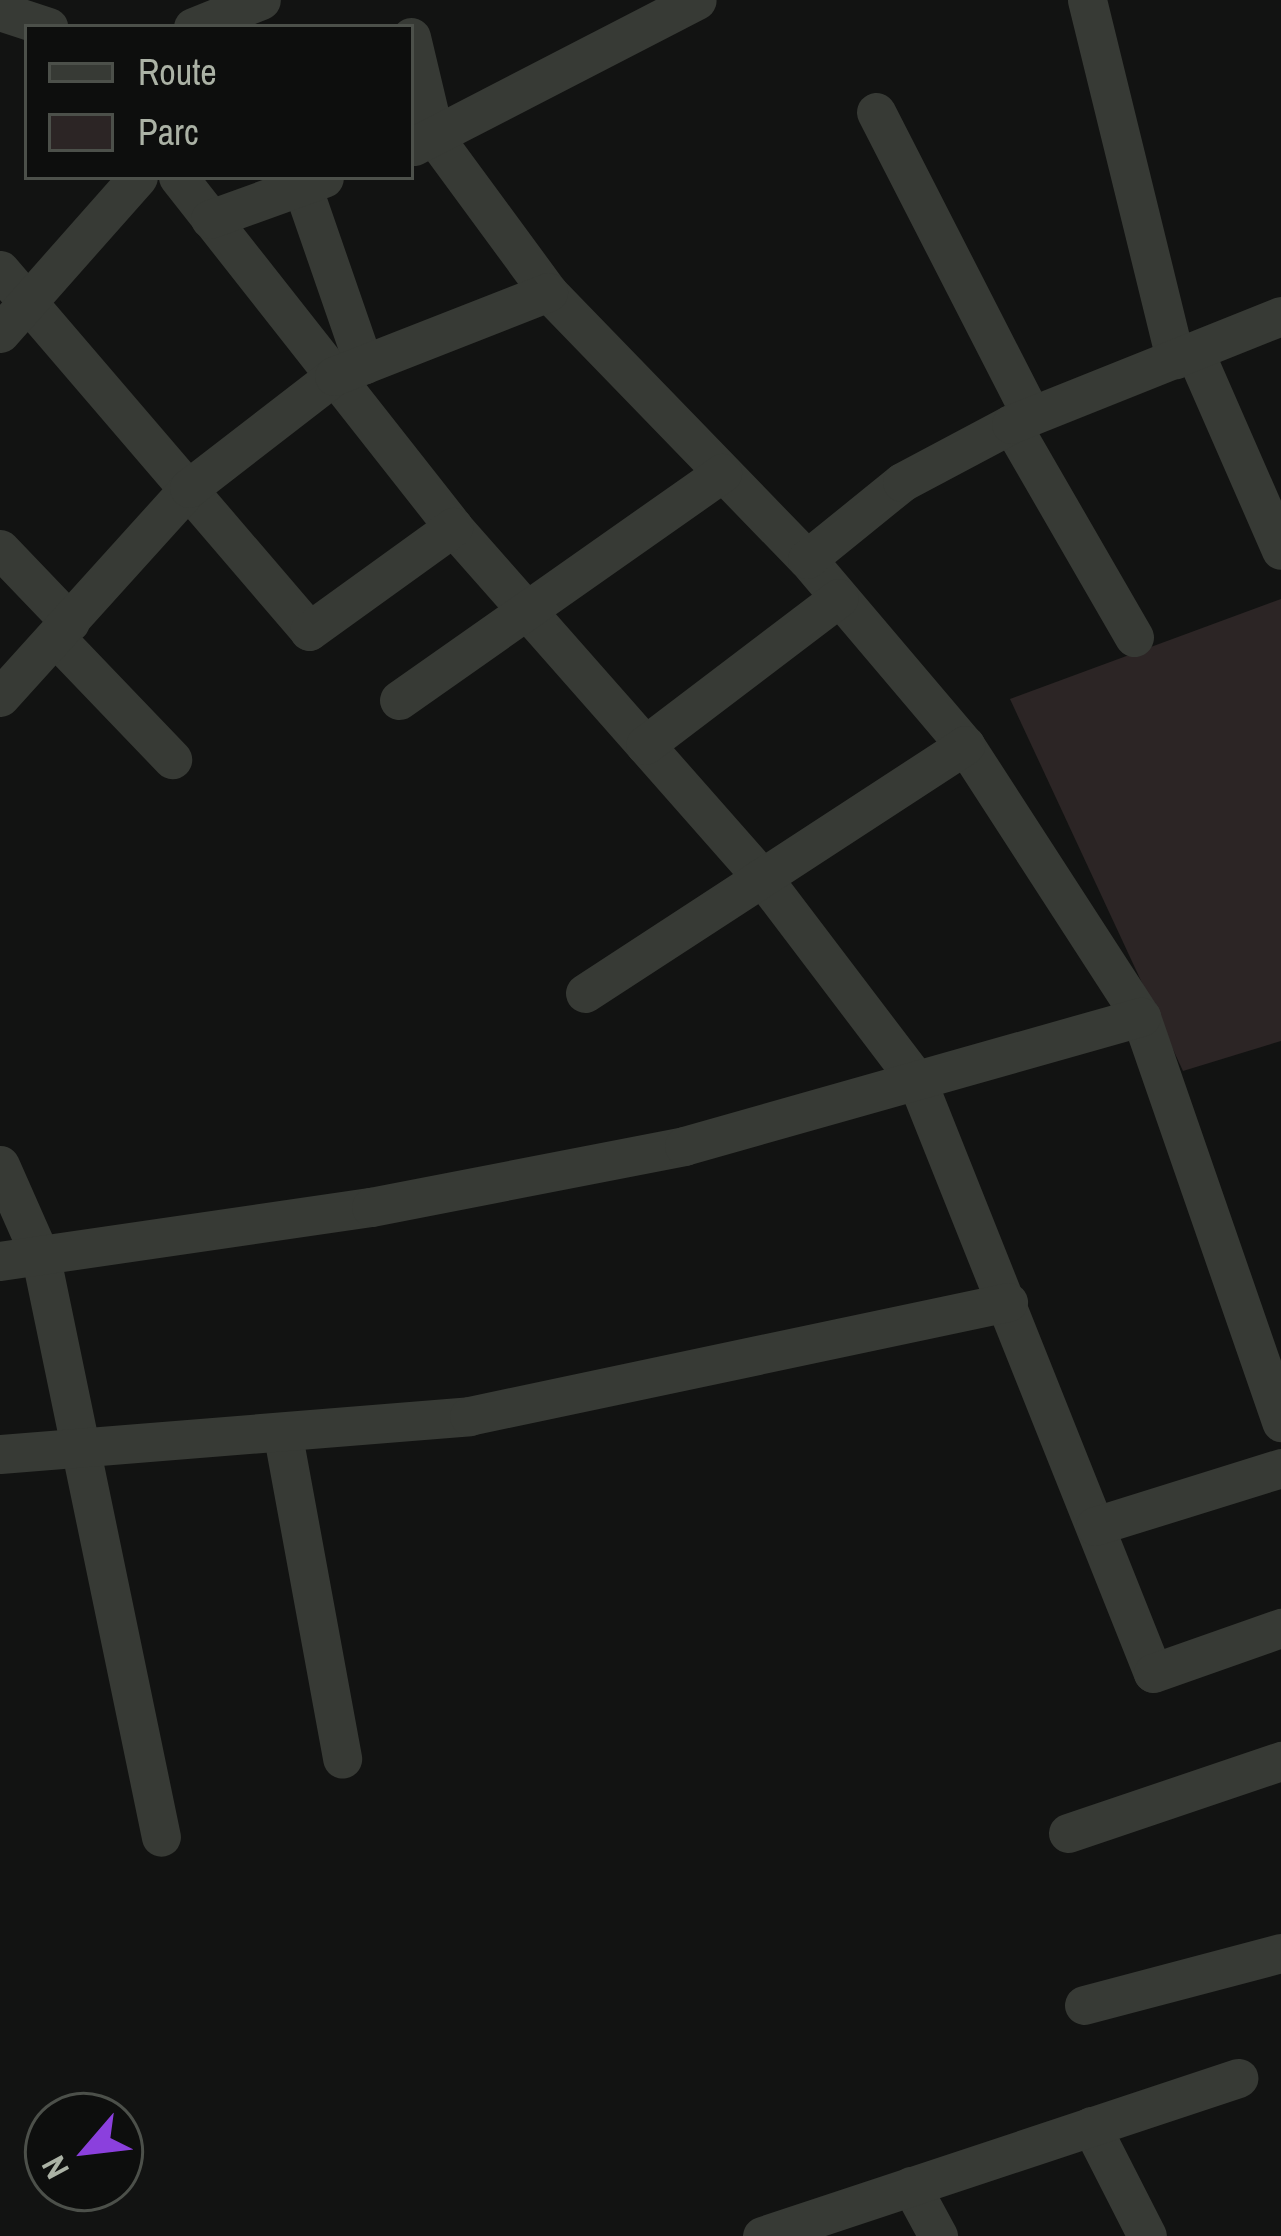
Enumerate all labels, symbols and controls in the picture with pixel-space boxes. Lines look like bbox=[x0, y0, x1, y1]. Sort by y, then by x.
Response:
legend bbox=[24, 24, 414, 180]
text: Route bbox=[138, 48, 217, 96]
text: Parc bbox=[138, 108, 199, 156]
north arrow bbox=[24, 2092, 144, 2212]
text: N bbox=[31, 2149, 79, 2186]

